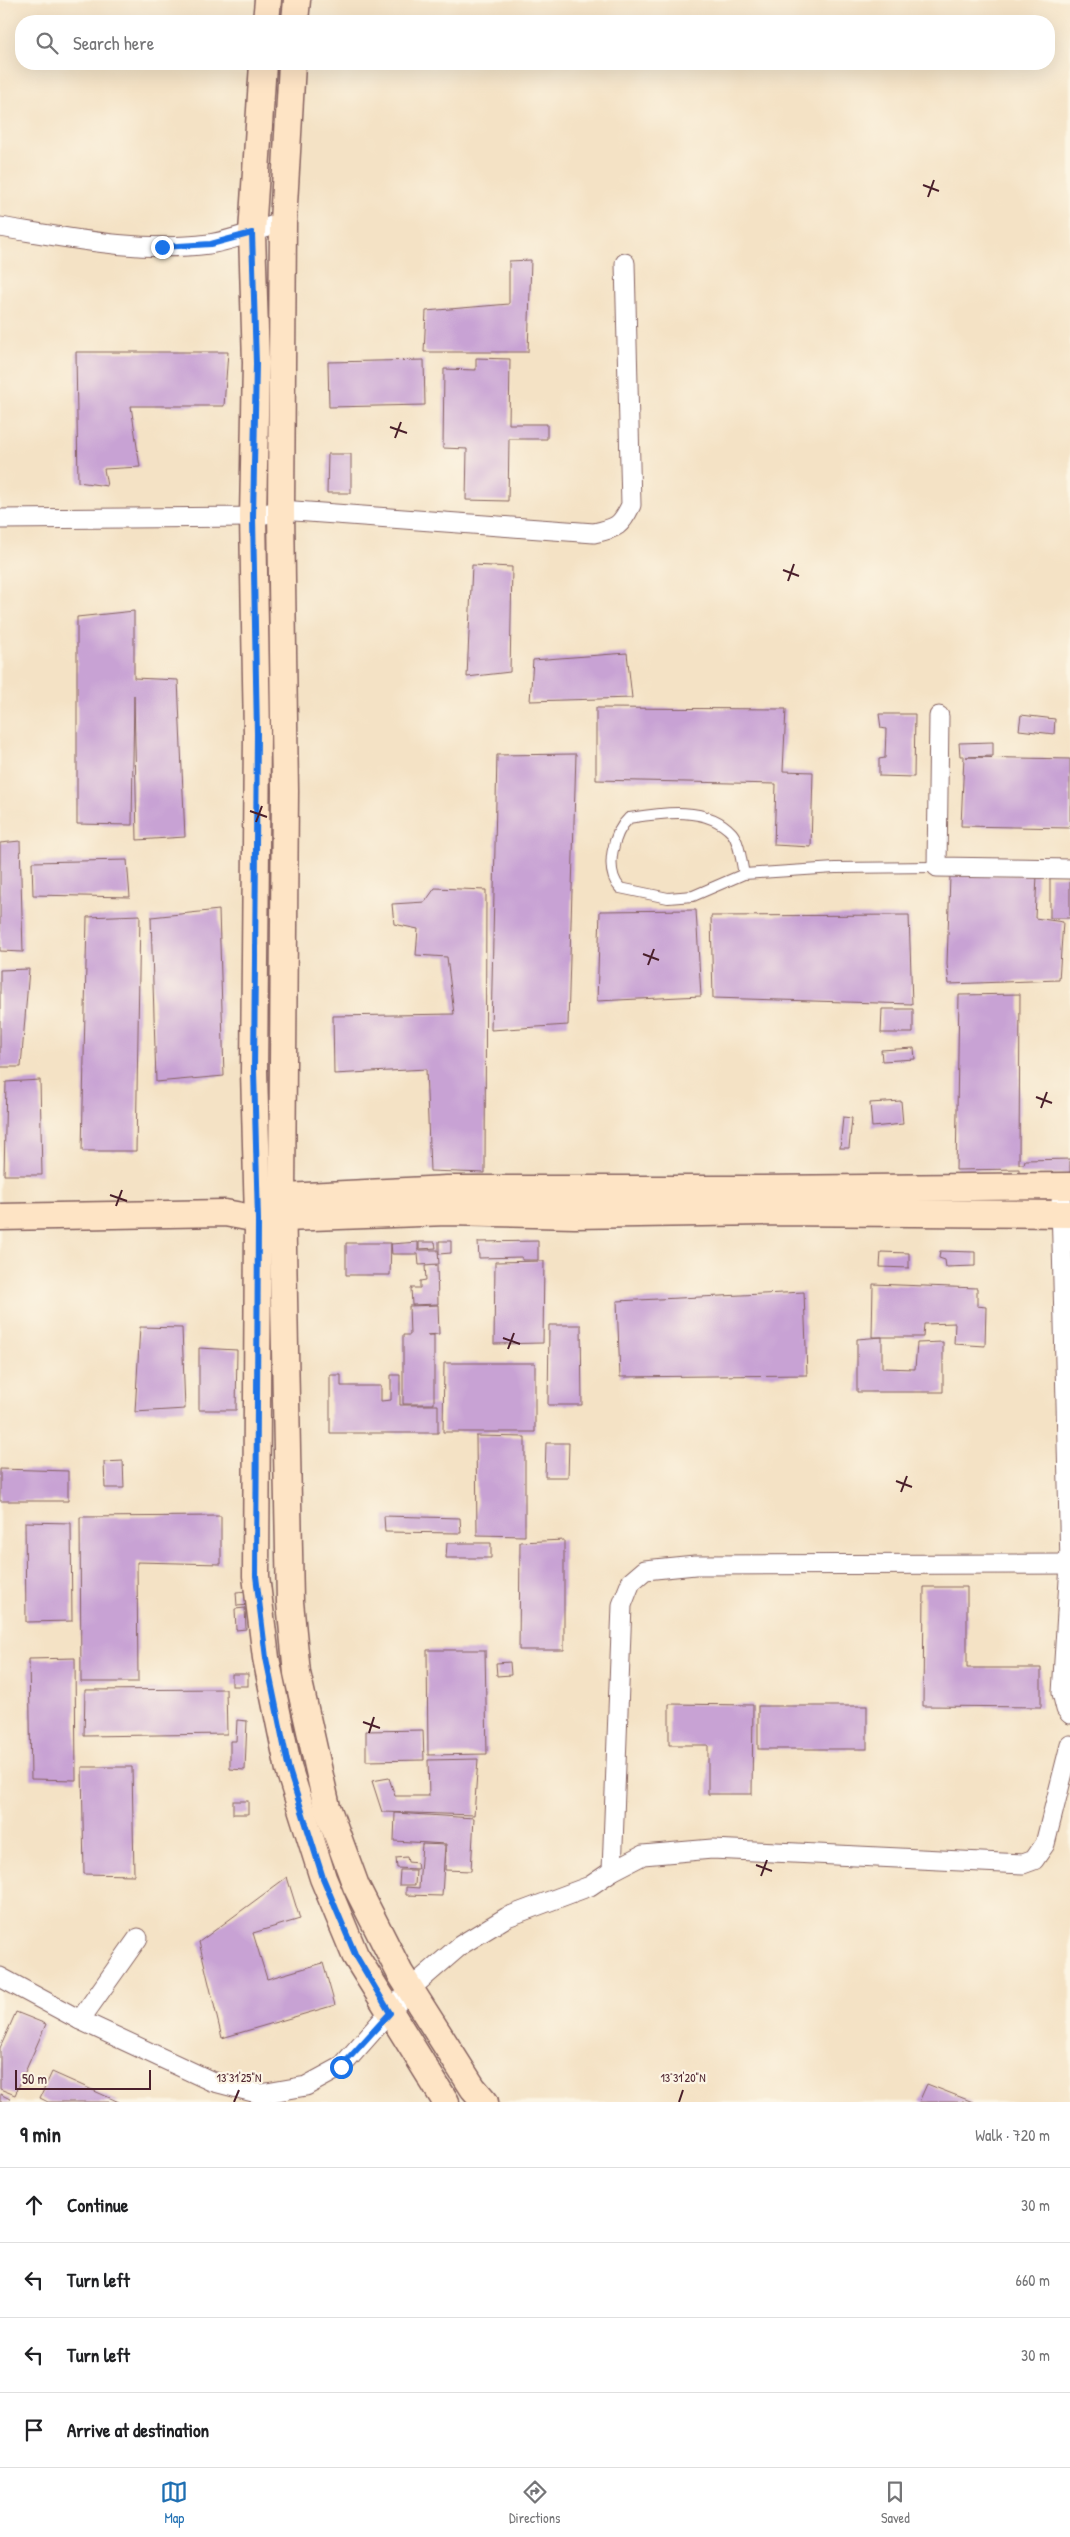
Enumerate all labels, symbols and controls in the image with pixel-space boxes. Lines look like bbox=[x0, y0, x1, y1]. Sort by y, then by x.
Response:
search box bbox=[15, 15, 1055, 70]
icon: search bbox=[33, 29, 61, 57]
text: Search here bbox=[73, 30, 154, 56]
route end bbox=[151, 236, 174, 259]
route start bbox=[330, 2056, 353, 2079]
scale bar bbox=[15, 2067, 151, 2090]
text: 50 m bbox=[22, 2069, 47, 2088]
text: 13°31'25"N bbox=[217, 2069, 261, 2086]
text: 13°31'20"N bbox=[660, 2069, 706, 2086]
text: 9 min bbox=[20, 2120, 61, 2149]
text: Walk · 720 m bbox=[975, 2124, 1050, 2146]
icon: ahead bbox=[20, 2191, 48, 2219]
text: Continue bbox=[67, 2192, 128, 2218]
text: 30 m bbox=[1021, 2194, 1050, 2216]
icon: left bbox=[20, 2266, 48, 2294]
text: Turn left bbox=[67, 2267, 130, 2293]
text: 660 m bbox=[1016, 2269, 1050, 2291]
icon: left bbox=[20, 2341, 48, 2369]
text: Turn left bbox=[67, 2342, 130, 2368]
text: 30 m bbox=[1021, 2344, 1050, 2366]
icon: arrive bbox=[20, 2416, 48, 2444]
text: Arrive at destination bbox=[67, 2417, 209, 2443]
tab: Map bbox=[160, 2478, 188, 2527]
tab: Directions bbox=[509, 2478, 560, 2527]
tab: Saved bbox=[881, 2478, 910, 2527]

